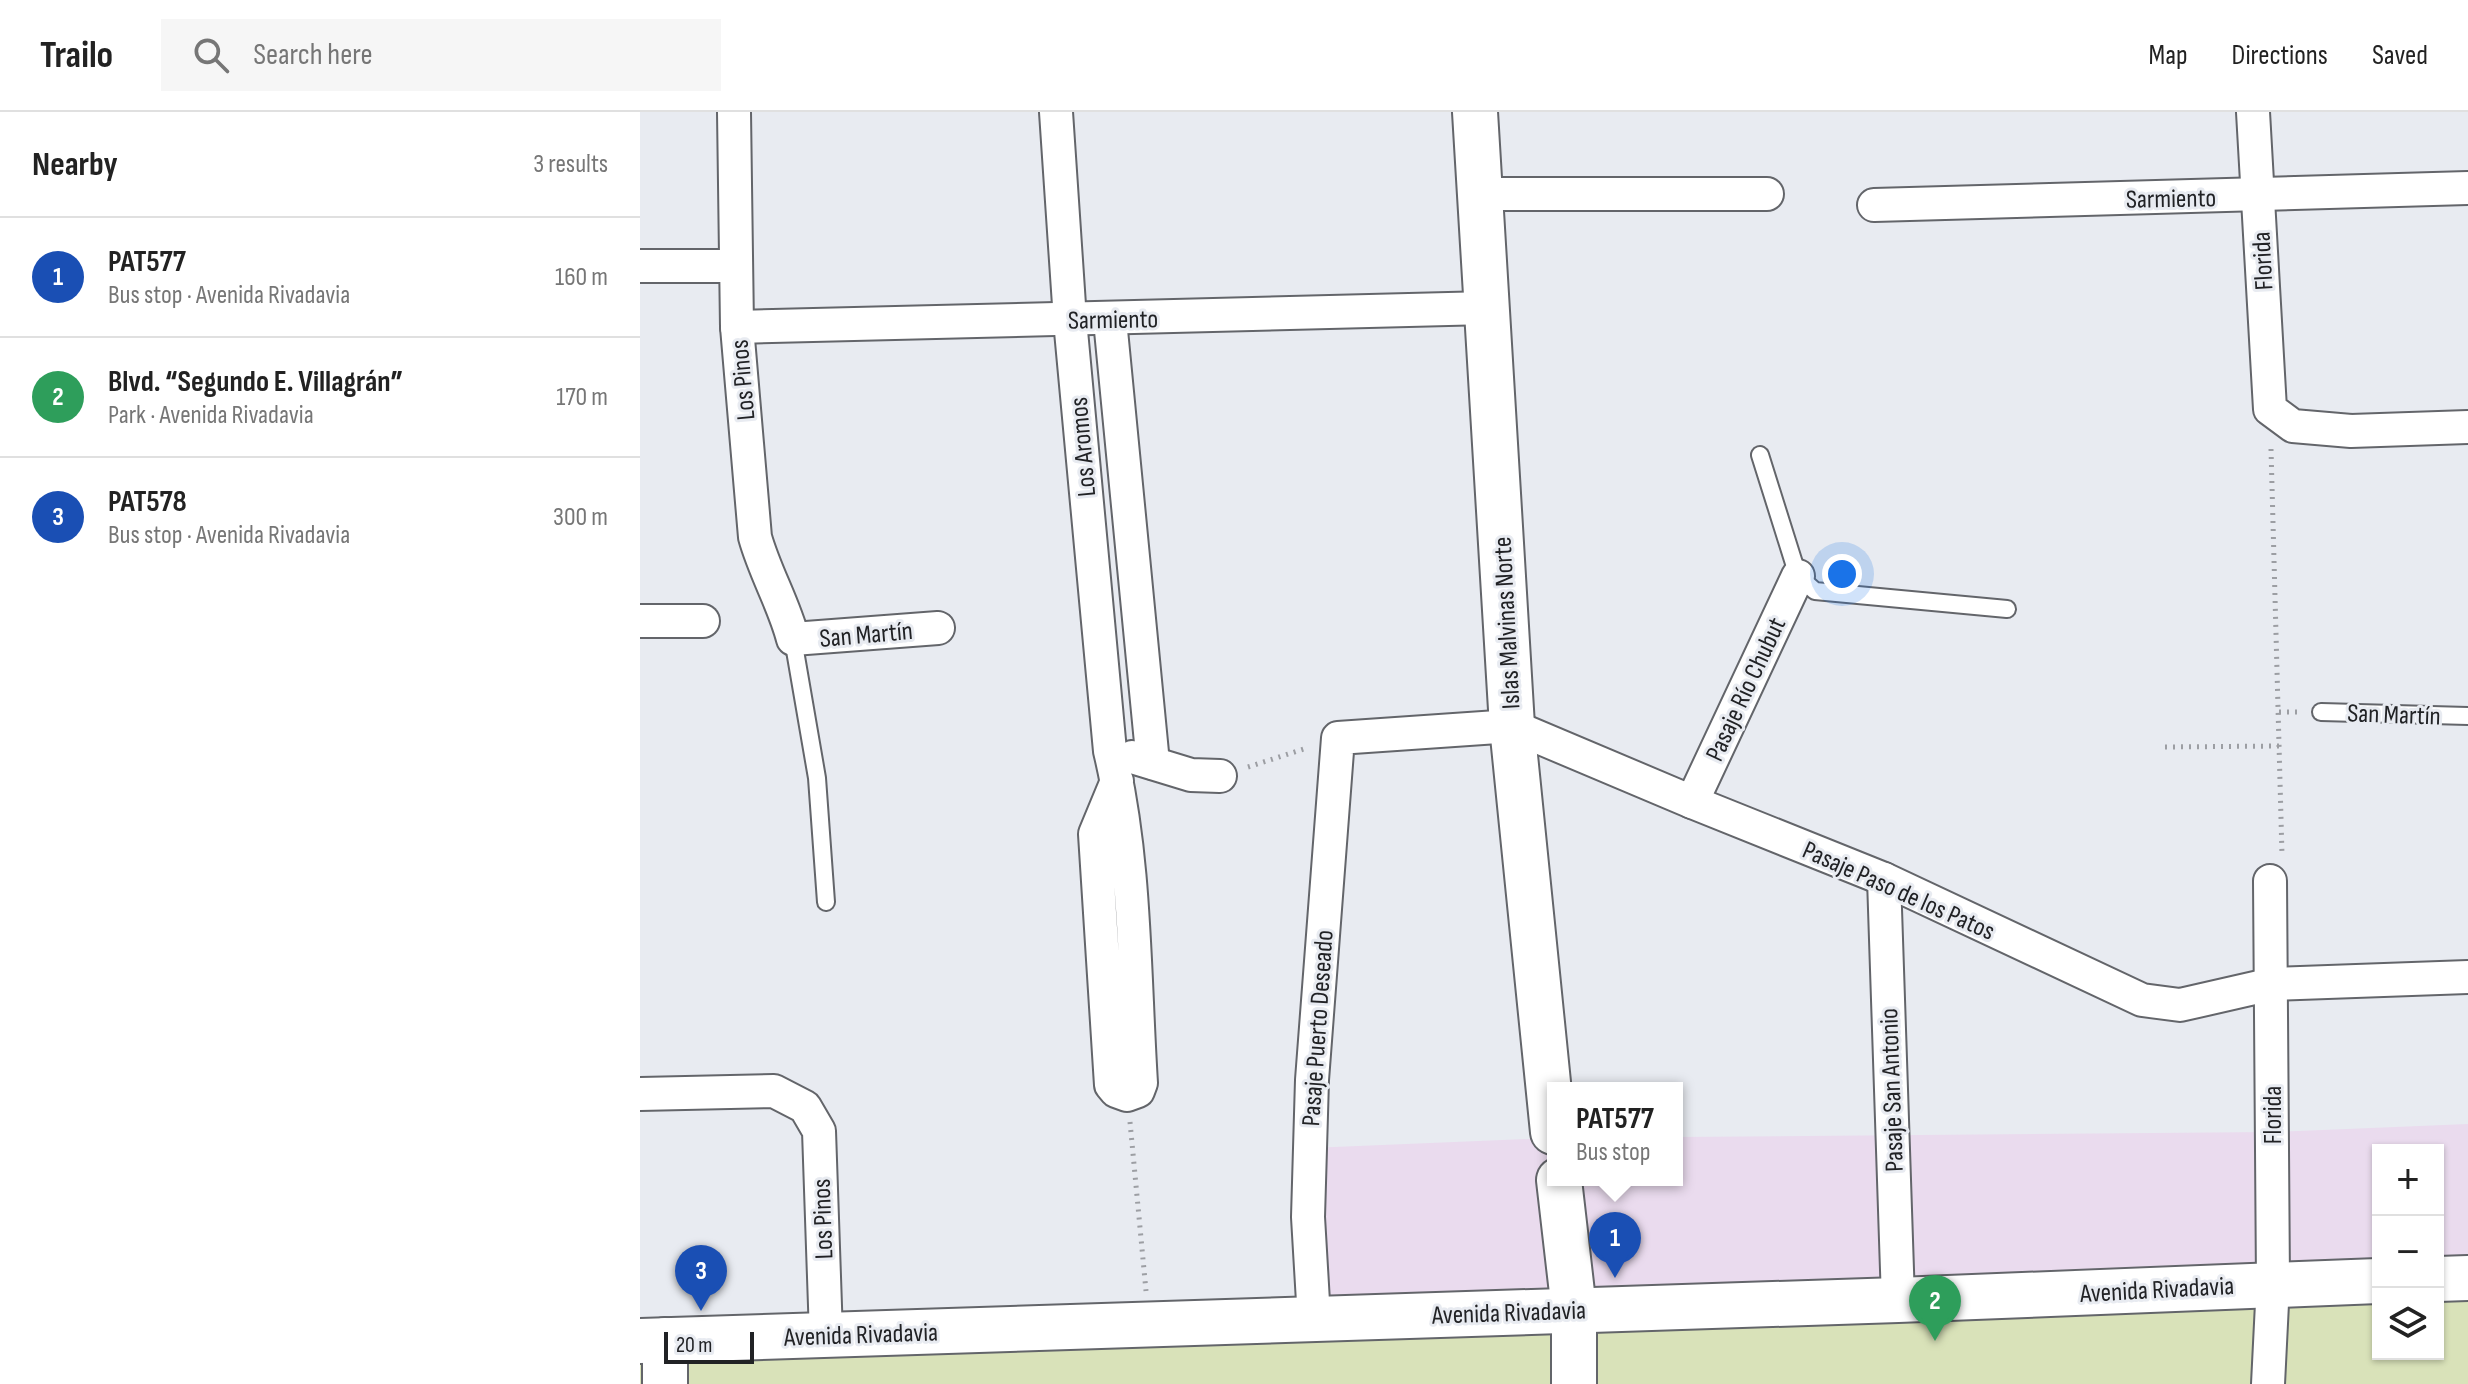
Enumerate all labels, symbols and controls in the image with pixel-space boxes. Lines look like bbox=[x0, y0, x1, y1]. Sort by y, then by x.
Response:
search box bbox=[161, 19, 721, 91]
text: Trailo bbox=[40, 33, 113, 78]
icon: search bbox=[189, 33, 233, 77]
text: Search here bbox=[253, 37, 372, 73]
text: Map bbox=[2149, 39, 2188, 72]
text: Directions bbox=[2232, 39, 2328, 72]
text: Saved bbox=[2372, 39, 2428, 72]
text: Nearby bbox=[32, 144, 118, 185]
text: 3 results bbox=[533, 149, 608, 180]
street label: Sarmiento bbox=[2126, 183, 2216, 216]
street label: Florida bbox=[2246, 231, 2281, 291]
text: PAT577 bbox=[108, 244, 186, 280]
text: 1 bbox=[53, 262, 63, 293]
text: 160 m bbox=[555, 262, 608, 293]
text: Bus stop · Avenida Rivadavia bbox=[108, 280, 350, 311]
street label: Sarmiento bbox=[1068, 304, 1158, 337]
street label: Los Pinos bbox=[725, 338, 762, 421]
text: Blvd. “Segundo E. Villagrán” bbox=[108, 364, 403, 400]
text: 2 bbox=[52, 382, 64, 413]
text: 170 m bbox=[556, 382, 608, 413]
street label: Los Aromos bbox=[1064, 396, 1103, 498]
text: Park · Avenida Rivadavia bbox=[108, 400, 314, 431]
text: PAT578 bbox=[108, 484, 187, 520]
text: 3 bbox=[52, 502, 64, 533]
text: 300 m bbox=[553, 502, 608, 533]
text: Bus stop · Avenida Rivadavia bbox=[108, 520, 350, 551]
street label: Islas Malvinas Norte bbox=[1487, 536, 1527, 710]
your location bbox=[1822, 554, 1862, 594]
street label: Pasaje Río Chubut bbox=[1700, 613, 1793, 766]
street label: San Martín bbox=[818, 616, 914, 655]
street label: San Martín bbox=[2347, 698, 2441, 733]
street label: Pasaje Paso de los Patos bbox=[1798, 835, 1999, 948]
street label: Pasaje Puerto Deseado bbox=[1296, 929, 1341, 1127]
street label: Pasaje San Antonio bbox=[1874, 1008, 1911, 1172]
popup bbox=[1547, 1082, 1683, 1186]
street label: Florida bbox=[2258, 1086, 2289, 1144]
text: PAT577 bbox=[1576, 1101, 1654, 1137]
text: Bus stop bbox=[1576, 1137, 1651, 1168]
map controls bbox=[2372, 1144, 2444, 1360]
button: + bbox=[2372, 1144, 2444, 1216]
street label: Los Pinos bbox=[807, 1178, 840, 1260]
pin: 1 bbox=[1589, 1212, 1641, 1278]
button: − bbox=[2372, 1216, 2444, 1288]
pin: 3 bbox=[675, 1245, 727, 1311]
street label: Avenida Rivadavia bbox=[2078, 1271, 2235, 1310]
pin: 2 bbox=[1909, 1275, 1961, 1341]
button: layers bbox=[2372, 1288, 2444, 1360]
street label: Avenida Rivadavia bbox=[1430, 1295, 1587, 1332]
street label: Avenida Rivadavia bbox=[782, 1317, 939, 1354]
scale bar bbox=[664, 1328, 754, 1364]
text: 20 m bbox=[676, 1332, 713, 1359]

